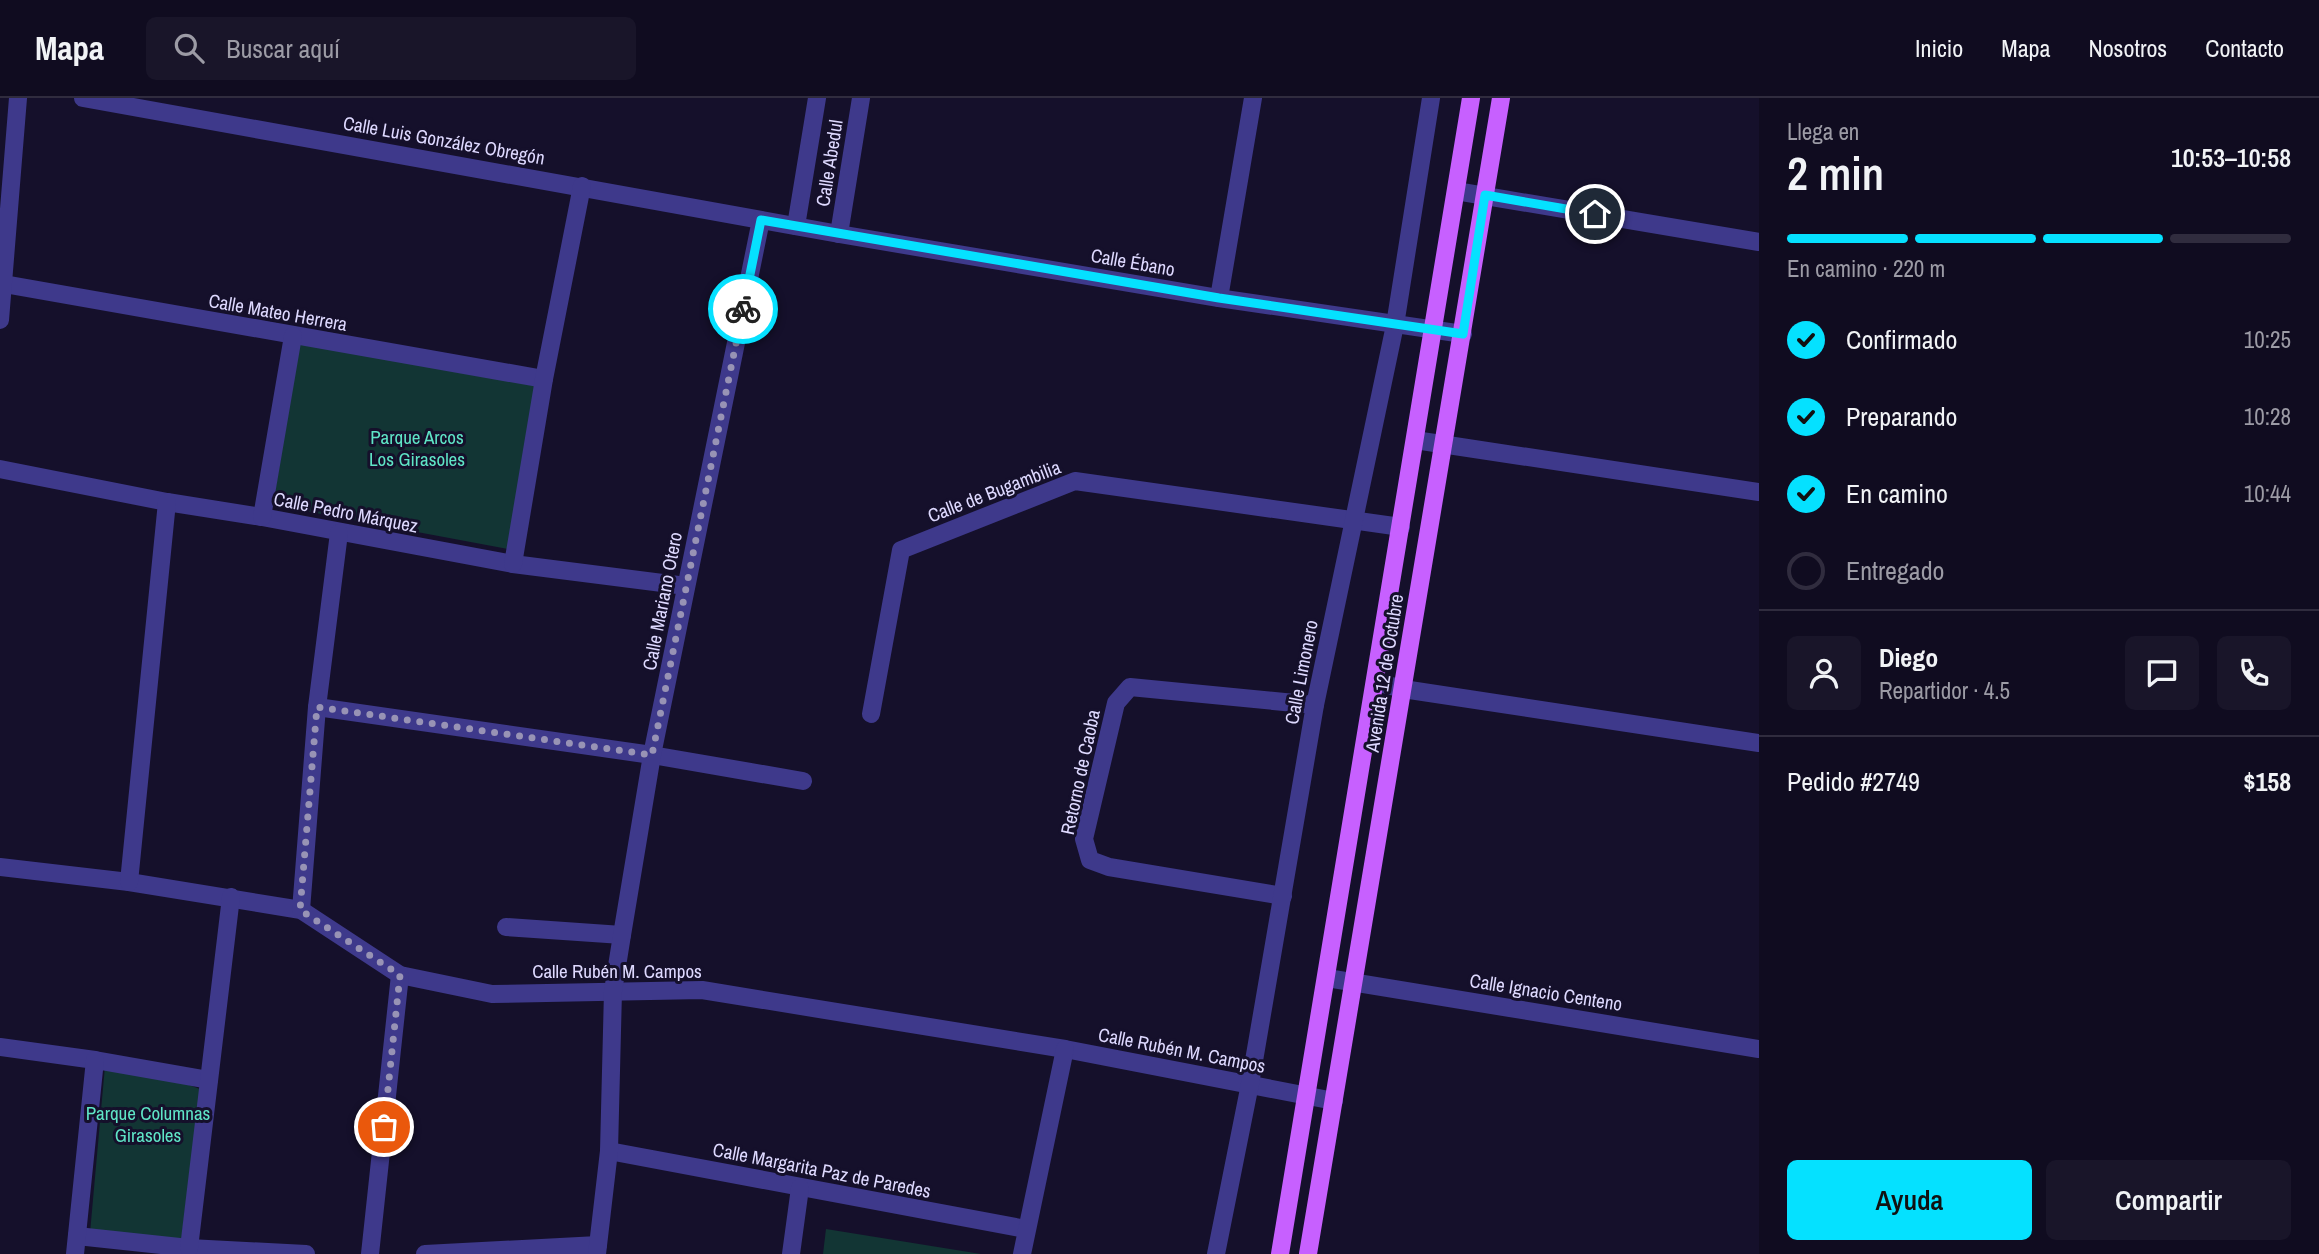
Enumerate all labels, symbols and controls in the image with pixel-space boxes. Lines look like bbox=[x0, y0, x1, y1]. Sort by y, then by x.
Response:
search box bbox=[146, 17, 636, 80]
text: Mapa bbox=[35, 26, 104, 70]
icon: search bbox=[170, 29, 208, 67]
text: Buscar aquí bbox=[226, 31, 340, 66]
text: Inicio bbox=[1915, 32, 1963, 64]
text: Mapa bbox=[2001, 32, 2050, 64]
text: Nosotros bbox=[2088, 32, 2167, 64]
text: Contacto bbox=[2205, 32, 2284, 64]
street label: Calle Luis González Obregón bbox=[341, 109, 547, 171]
text: Llega en bbox=[1787, 116, 1859, 147]
street label: Calle Abedul bbox=[809, 118, 849, 208]
text: 10:53–10:58 bbox=[2171, 140, 2291, 175]
text: 2 min bbox=[1787, 142, 1884, 204]
pin bbox=[1565, 184, 1625, 244]
icon: home bbox=[1576, 195, 1614, 233]
street label: Calle Ébano bbox=[1089, 242, 1177, 282]
text: En camino · 220 m bbox=[1787, 253, 1945, 284]
courier bbox=[708, 274, 778, 344]
street label: Calle Mateo Herrera bbox=[207, 287, 350, 337]
icon: bike bbox=[724, 290, 762, 328]
icon: check bbox=[1787, 321, 1825, 359]
text: Confirmado bbox=[1846, 322, 1957, 357]
text: 10:25 bbox=[2244, 324, 2291, 355]
icon: check bbox=[1787, 398, 1825, 436]
text: Preparando bbox=[1846, 399, 1957, 434]
text: 10:28 bbox=[2244, 401, 2291, 432]
park label: Parque Arcos Los Girasoles bbox=[369, 424, 465, 472]
street label: Calle de Bugambilia bbox=[924, 454, 1064, 528]
icon: check bbox=[1787, 475, 1825, 513]
text: En camino bbox=[1846, 476, 1948, 511]
text: 10:44 bbox=[2244, 478, 2291, 509]
street label: Calle Pedro Márquez bbox=[272, 485, 421, 539]
street label: Calle Mariano Otero bbox=[636, 530, 688, 672]
text: Entregado bbox=[1846, 553, 1944, 588]
street label: Avenida 12 de Octubre bbox=[1358, 592, 1409, 755]
street label: Calle Limonero bbox=[1278, 618, 1324, 726]
button: person bbox=[1787, 636, 1861, 710]
button: chat bbox=[2125, 636, 2199, 710]
button: phone bbox=[2217, 636, 2291, 710]
text: Diego bbox=[1879, 640, 1938, 675]
text: Repartidor · 4.5 bbox=[1879, 675, 2010, 706]
street label: Retorno de Caoba bbox=[1054, 707, 1106, 837]
text: Pedido #2749 bbox=[1787, 764, 1920, 799]
text: $158 bbox=[2244, 764, 2291, 799]
street label: Calle Rubén M. Campos bbox=[532, 958, 702, 984]
street label: Calle Ignacio Centeno bbox=[1468, 967, 1624, 1017]
street label: Calle Rubén M. Campos bbox=[1096, 1021, 1268, 1079]
pin bbox=[354, 1097, 414, 1157]
park label: Parque Columnas Girasoles bbox=[86, 1100, 211, 1148]
icon: bag bbox=[365, 1108, 403, 1146]
street label: Calle Margarita Paz de Paredes bbox=[711, 1136, 933, 1204]
button: Ayuda bbox=[1787, 1160, 2032, 1240]
button: Compartir bbox=[2046, 1160, 2291, 1240]

